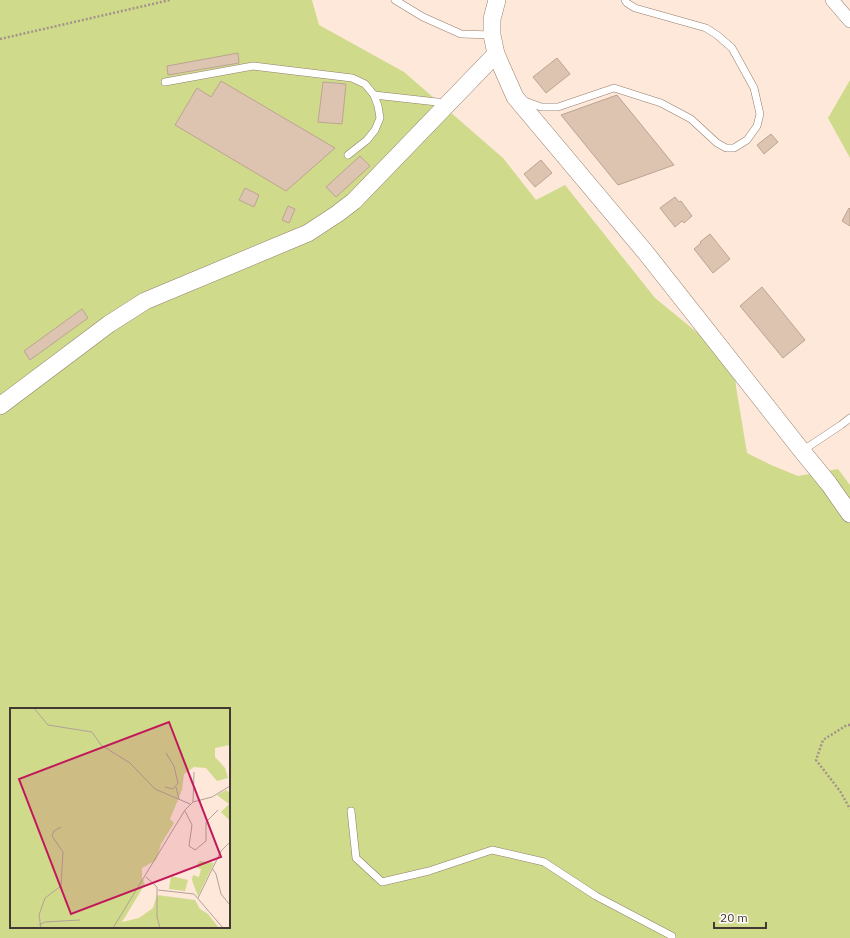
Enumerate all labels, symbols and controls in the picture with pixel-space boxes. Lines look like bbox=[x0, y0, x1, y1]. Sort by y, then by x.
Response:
inset map bbox=[10, 708, 230, 928]
scale bar bbox=[714, 904, 766, 930]
text: 20 m bbox=[720, 910, 748, 925]

